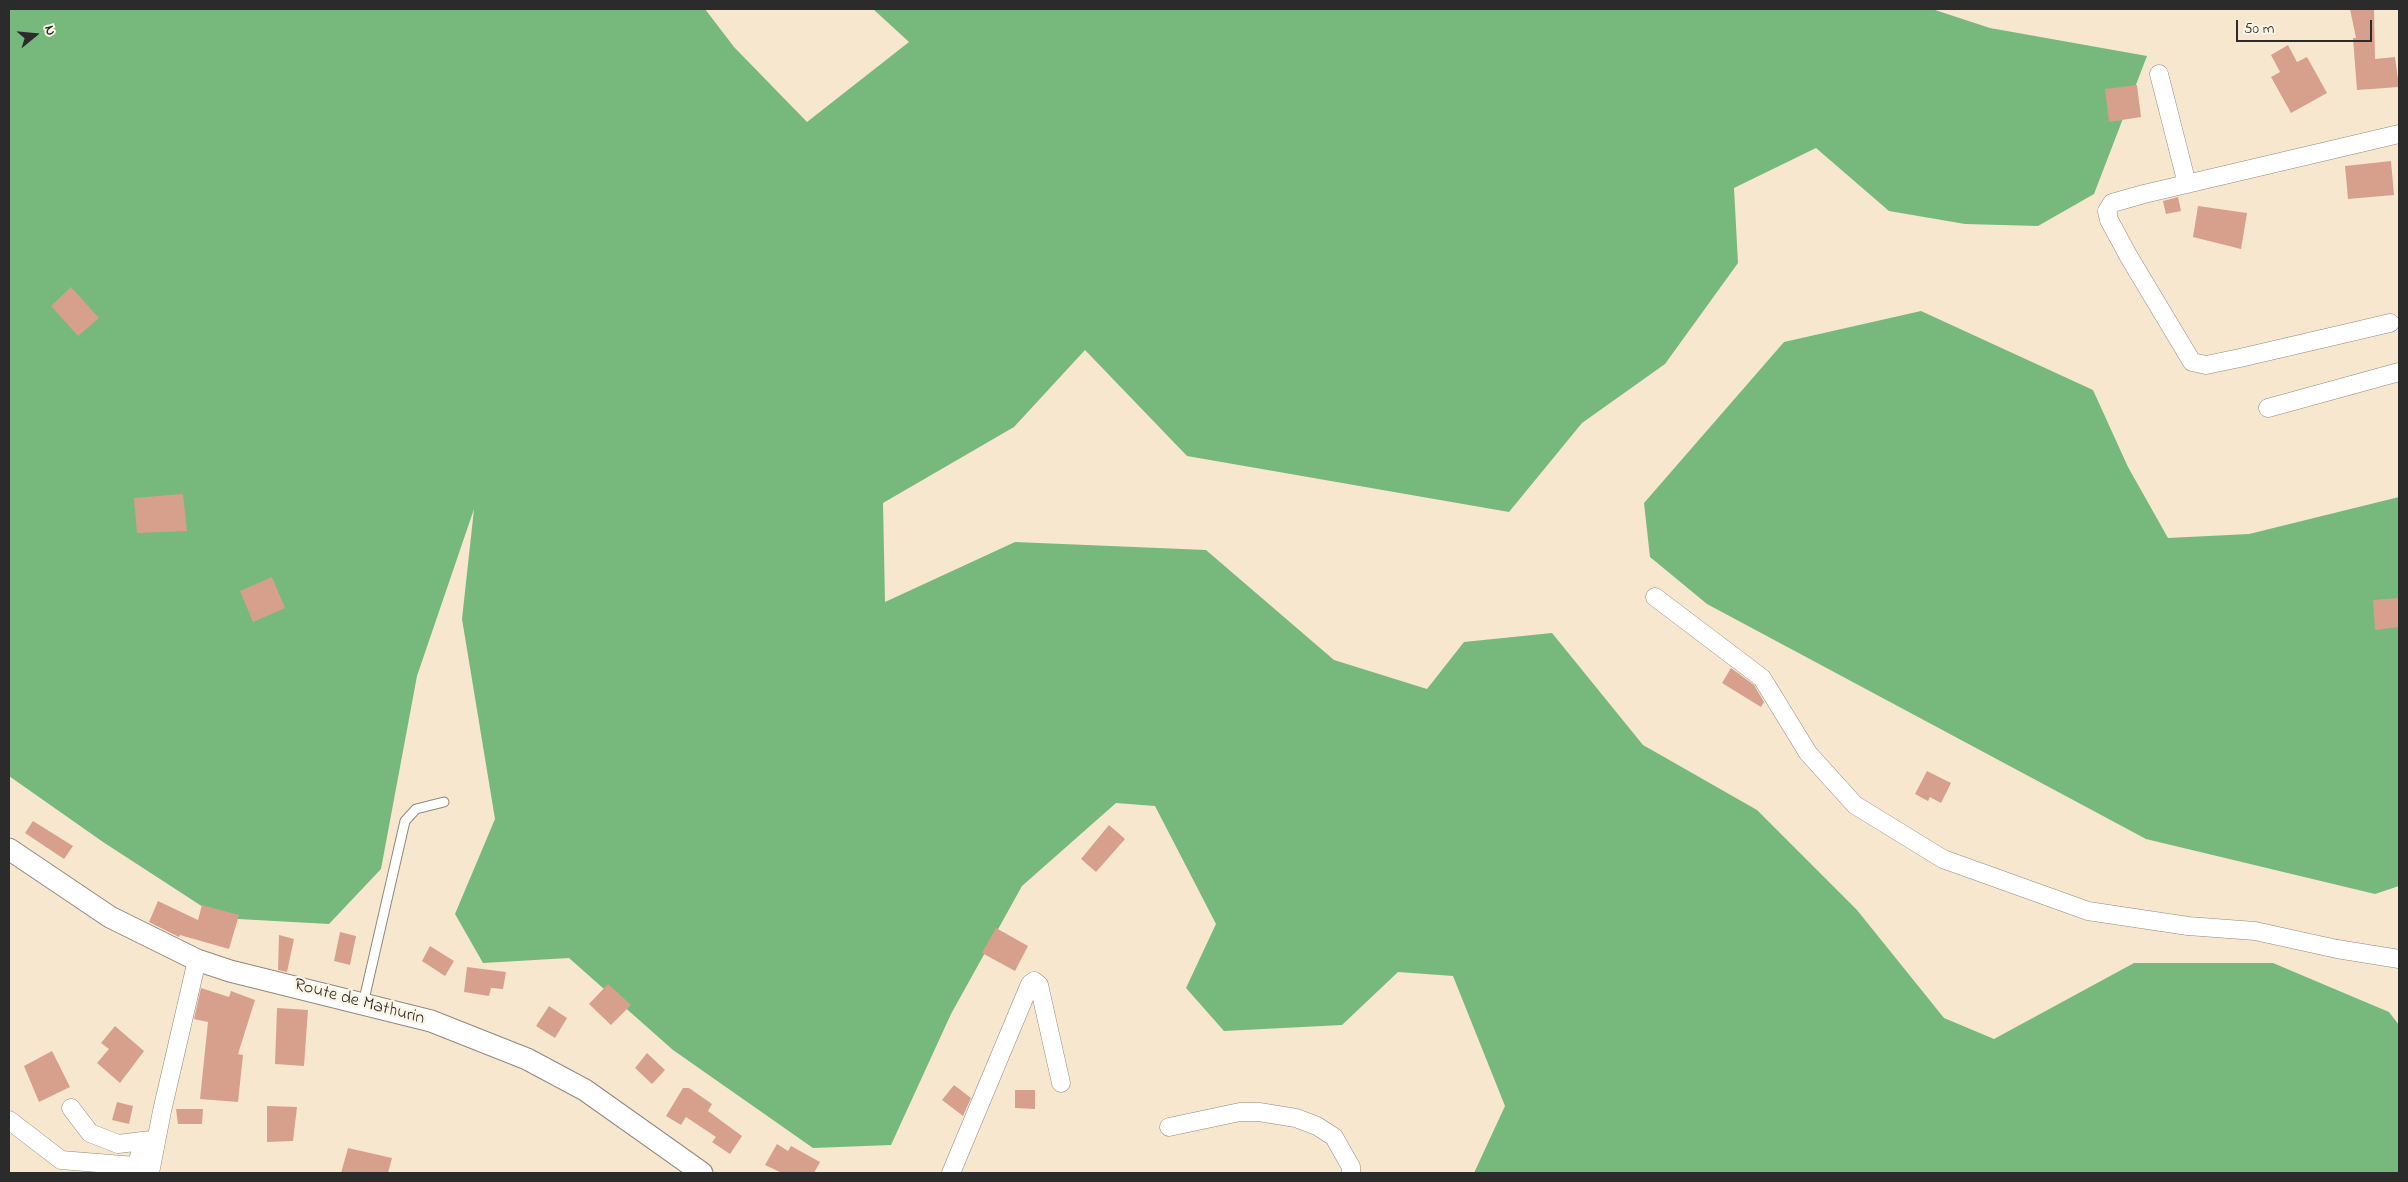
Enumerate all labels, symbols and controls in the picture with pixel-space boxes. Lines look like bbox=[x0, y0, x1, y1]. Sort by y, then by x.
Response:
north arrow bbox=[10, 10, 60, 60]
scale bar bbox=[2238, 10, 2374, 42]
text: 50 m bbox=[2244, 18, 2274, 40]
text: N bbox=[38, 23, 61, 38]
street label: Route de Mathurin bbox=[291, 975, 427, 1031]

